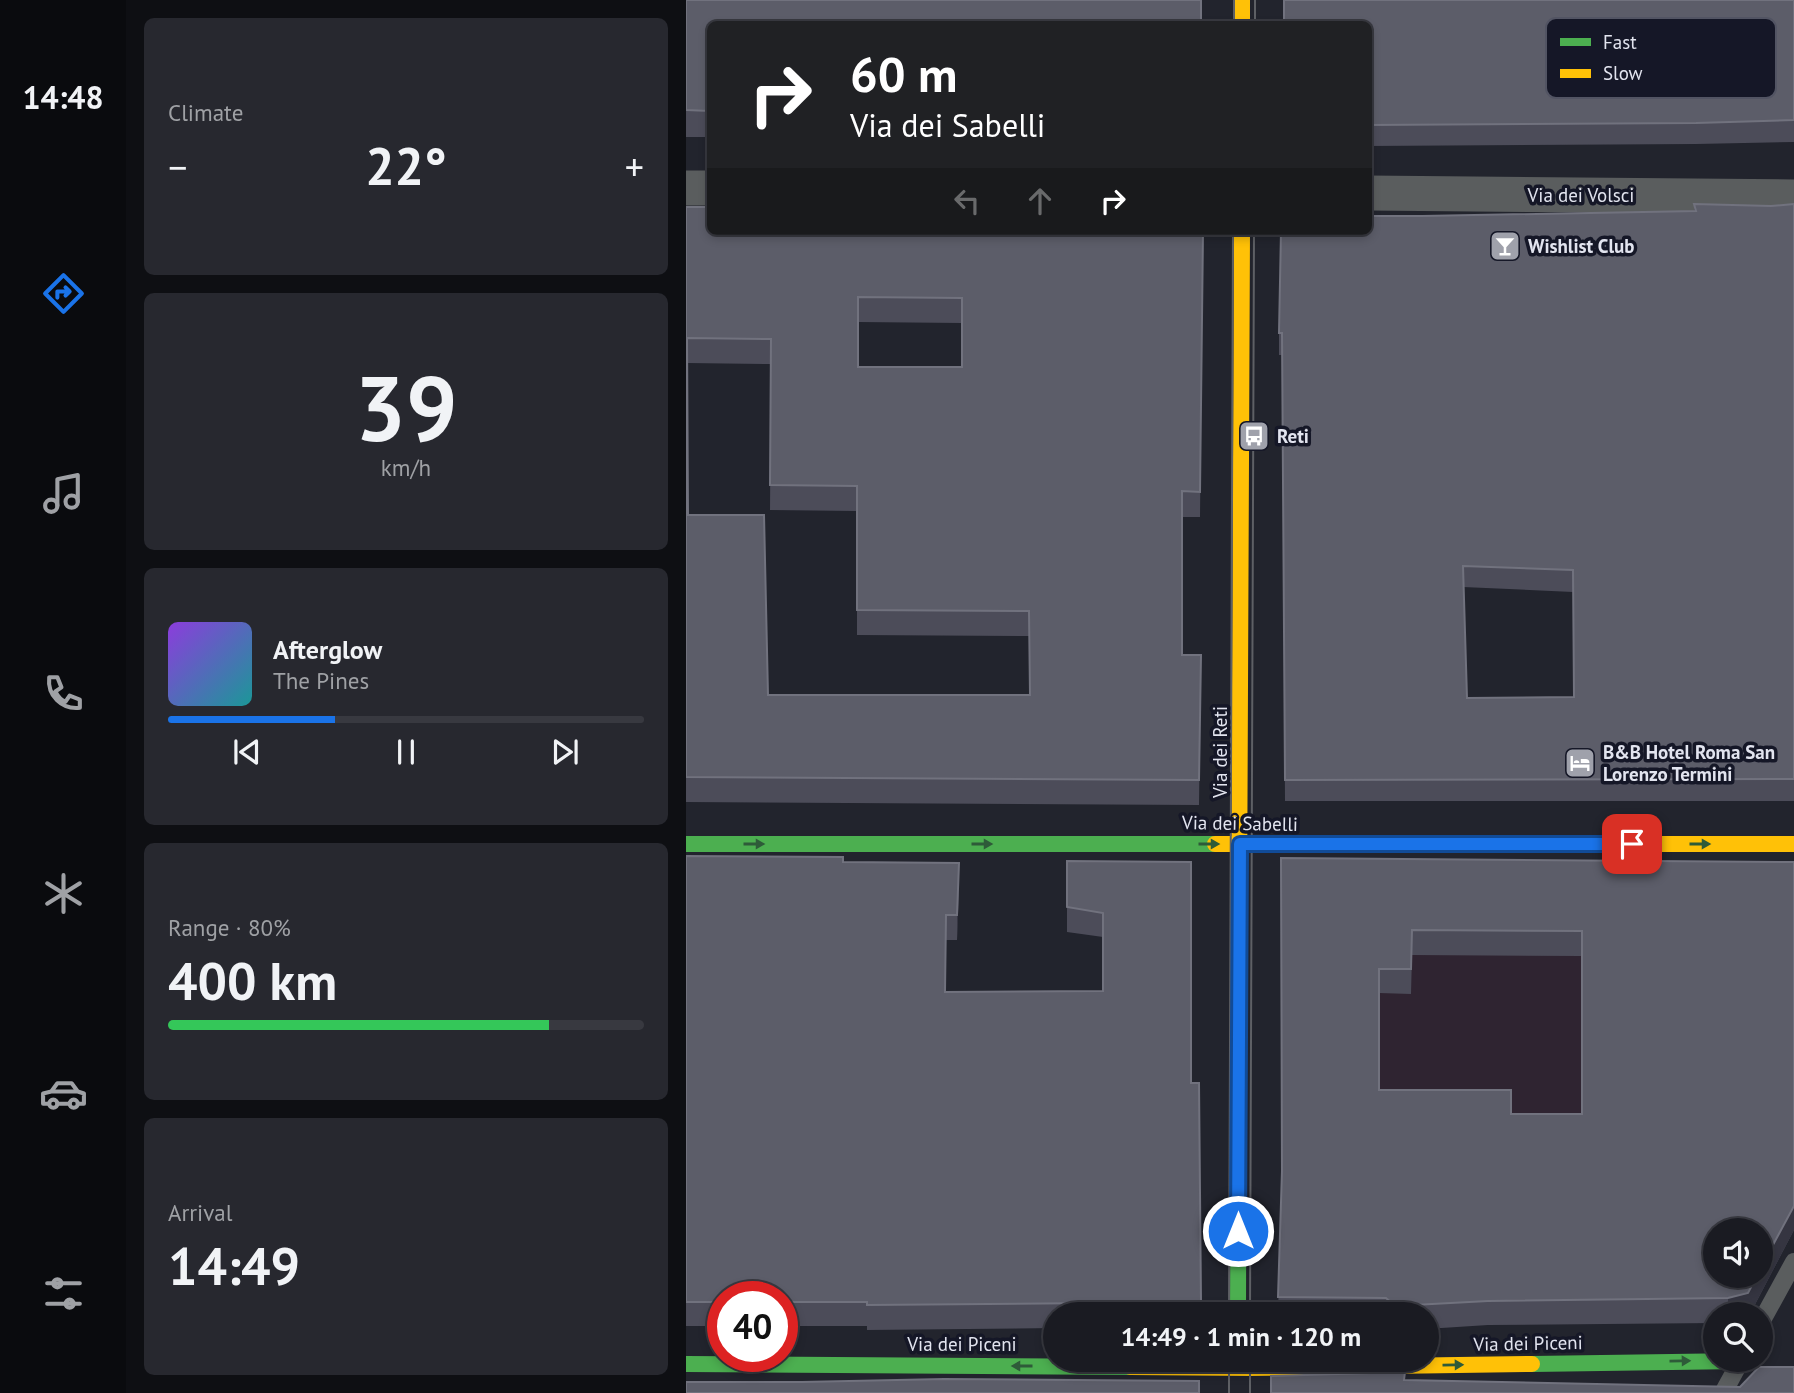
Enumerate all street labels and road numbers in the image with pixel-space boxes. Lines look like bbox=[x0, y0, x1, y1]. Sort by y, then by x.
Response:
street label: Via dei Volsci bbox=[1527, 183, 1634, 207]
street label: Via dei Reti bbox=[1208, 706, 1232, 799]
street label: Via dei Sabelli bbox=[1181, 810, 1298, 836]
street label: Via dei Piceni bbox=[1472, 1330, 1583, 1356]
street label: Via dei Piceni bbox=[906, 1332, 1017, 1356]

